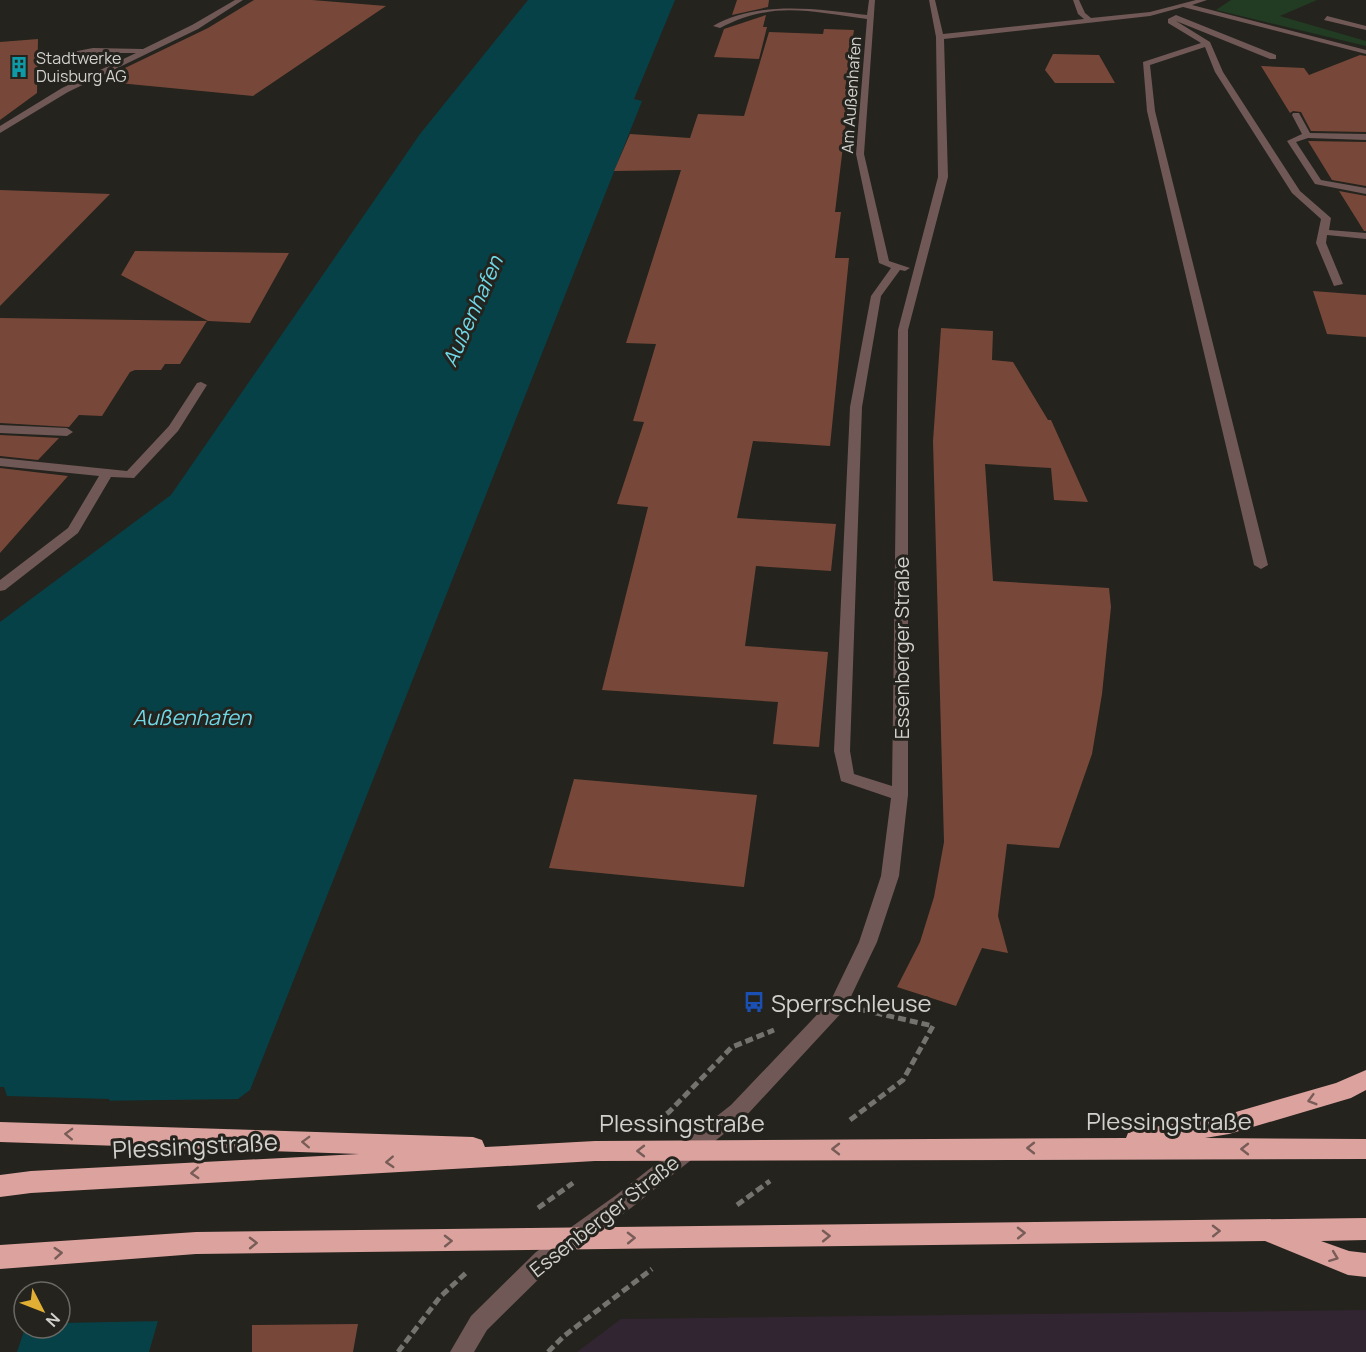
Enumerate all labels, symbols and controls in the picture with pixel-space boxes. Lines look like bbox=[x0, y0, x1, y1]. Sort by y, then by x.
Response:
street label: Am Außenhafen bbox=[836, 36, 866, 154]
place label: Stadtwerke Duisburg AG bbox=[36, 47, 127, 87]
building icon: Stadtwerke Duisburg AG bbox=[7, 55, 31, 79]
water label: Außenhafen bbox=[435, 250, 509, 371]
street label: Essenberger Straße bbox=[888, 557, 915, 739]
water label: Außenhafen bbox=[133, 703, 253, 731]
place label: Sperrschleuse bbox=[771, 986, 932, 1019]
bus stop icon: Sperrschleuse bbox=[742, 990, 766, 1014]
one-way arrow bbox=[1307, 1093, 1318, 1105]
street label: Plessingstraße bbox=[1086, 1104, 1252, 1137]
street label: Plessingstraße bbox=[599, 1106, 765, 1139]
street label: Plessingstraße bbox=[111, 1124, 279, 1166]
one-way arrow bbox=[64, 1128, 73, 1140]
one-way arrow bbox=[301, 1135, 310, 1148]
one-way arrow bbox=[1027, 1142, 1036, 1154]
one-way arrow bbox=[832, 1143, 841, 1156]
one-way arrow bbox=[1240, 1143, 1249, 1155]
one-way arrow bbox=[637, 1145, 646, 1157]
street label: Essenberger Straße bbox=[524, 1149, 684, 1283]
one-way arrow bbox=[385, 1156, 394, 1169]
one-way arrow bbox=[191, 1167, 200, 1180]
one-way arrow bbox=[1211, 1225, 1220, 1237]
one-way arrow bbox=[1016, 1227, 1025, 1239]
one-way arrow bbox=[821, 1230, 830, 1242]
one-way arrow bbox=[626, 1232, 635, 1245]
one-way arrow bbox=[443, 1234, 452, 1247]
one-way arrow bbox=[248, 1237, 257, 1249]
one-way arrow bbox=[54, 1247, 63, 1260]
one-way arrow bbox=[1328, 1250, 1339, 1263]
north arrow bbox=[12, 1280, 72, 1340]
text: N bbox=[41, 1308, 65, 1332]

